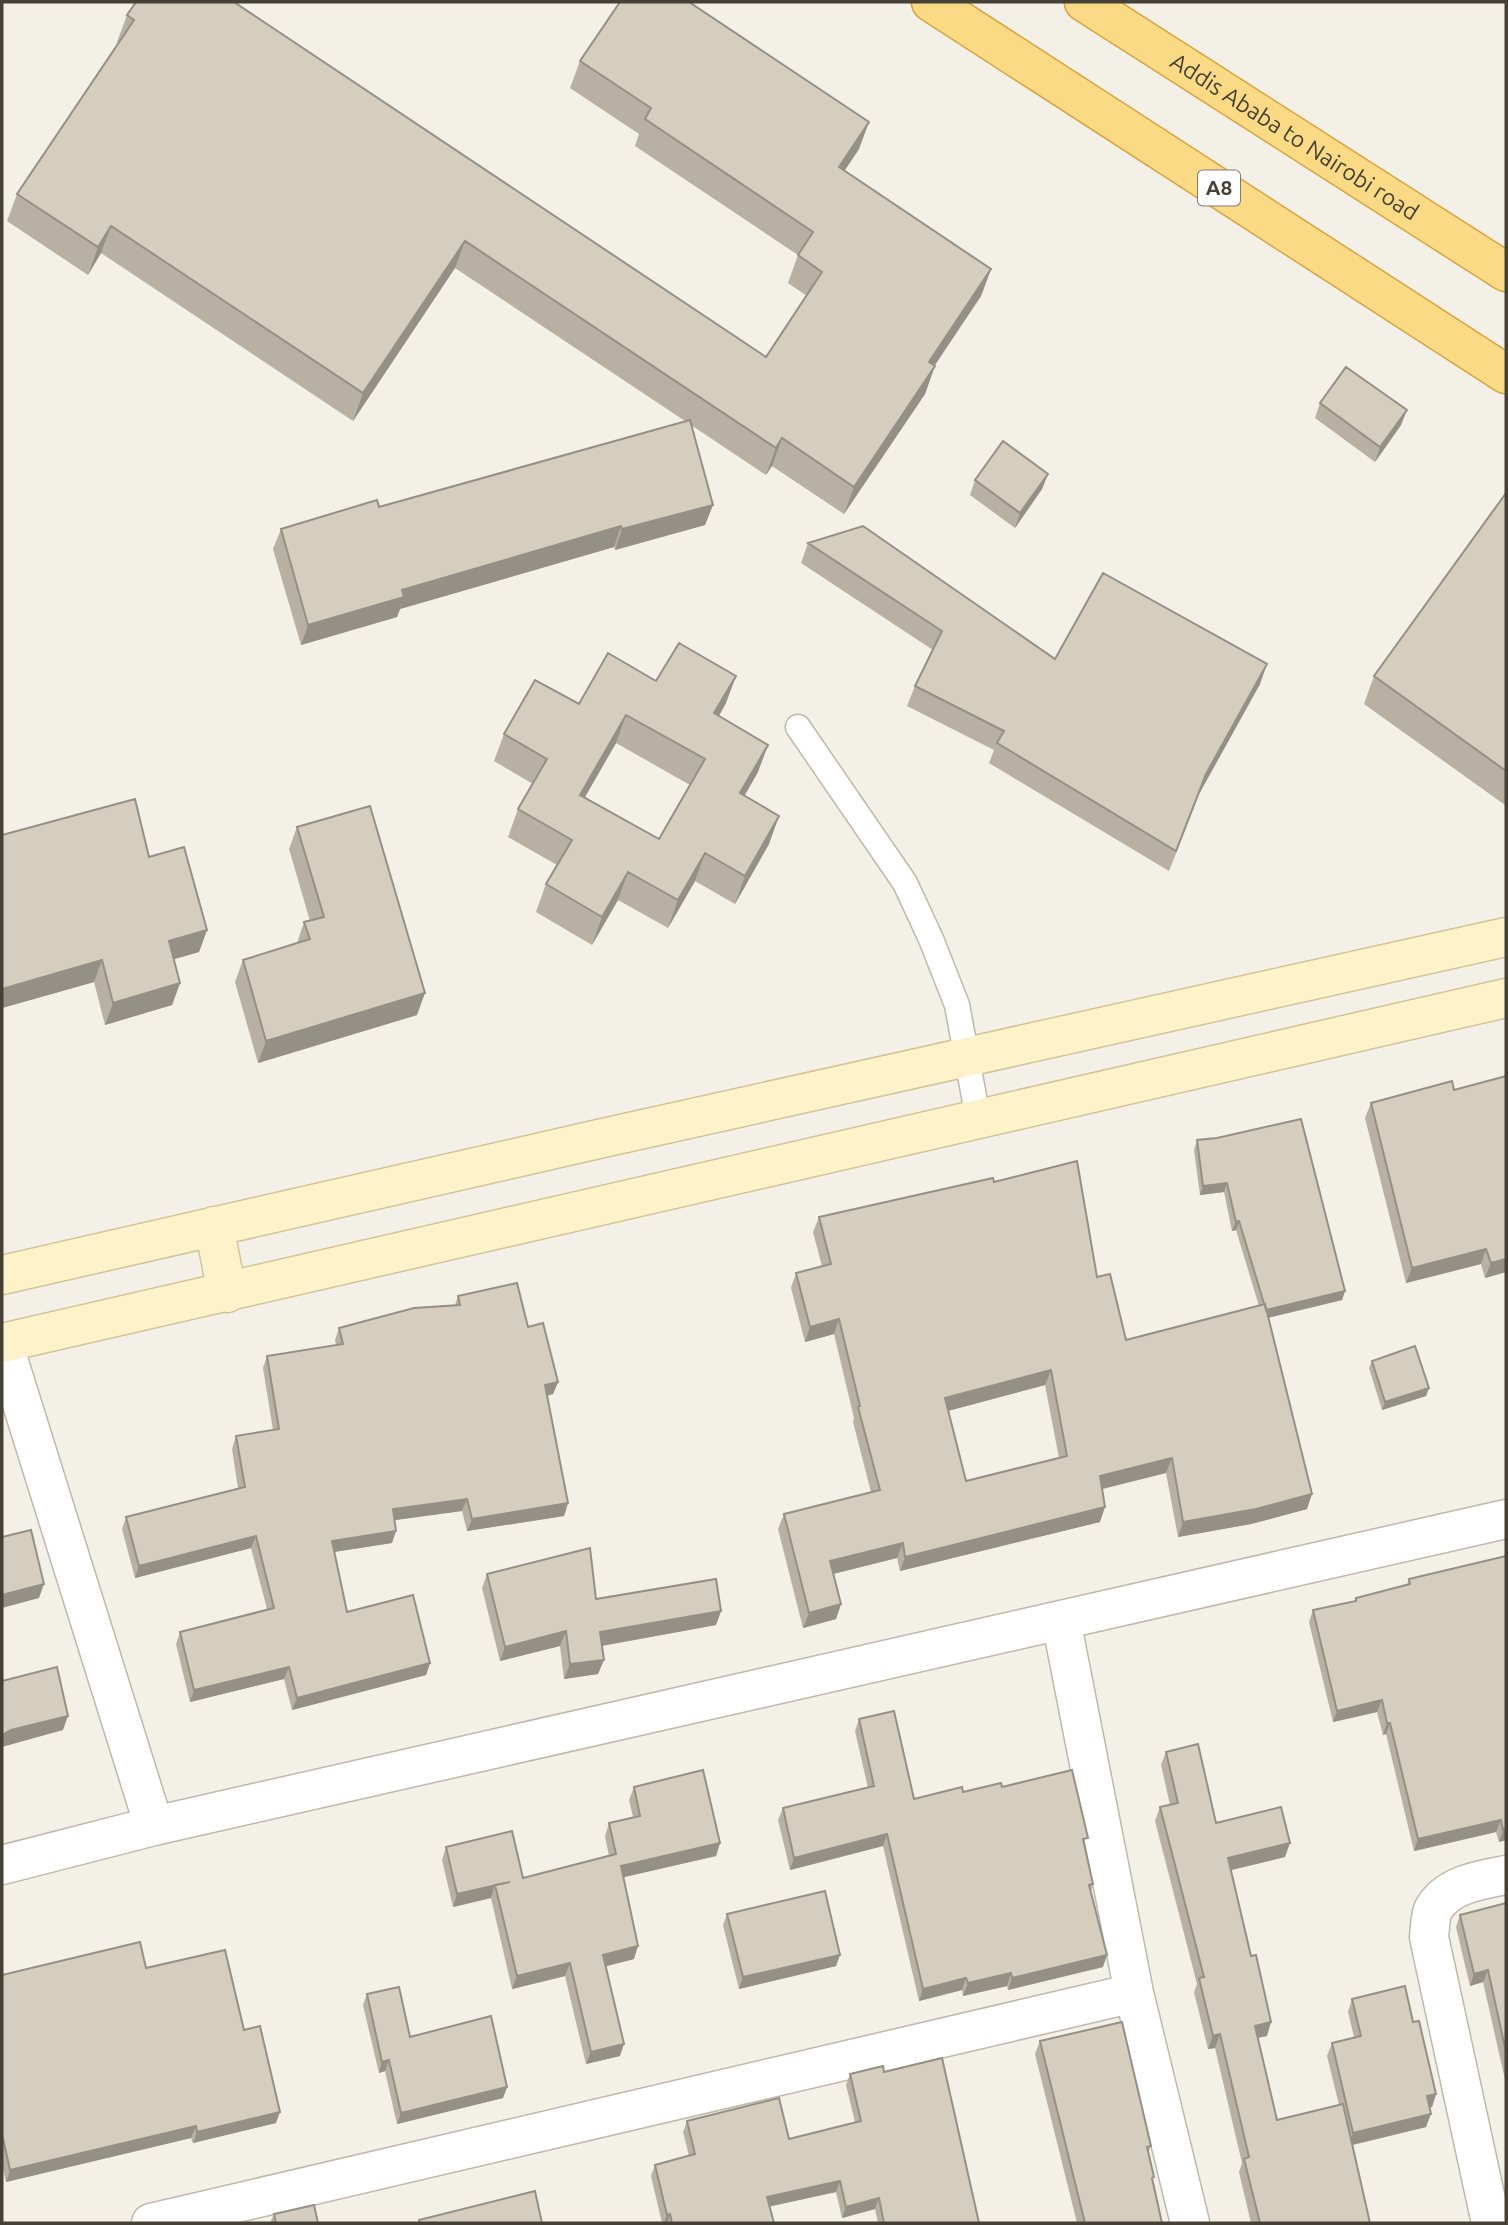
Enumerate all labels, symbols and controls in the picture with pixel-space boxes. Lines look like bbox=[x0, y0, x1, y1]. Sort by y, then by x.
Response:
street label: Addis Ababa to Nairobi road bbox=[1166, 48, 1423, 225]
road number: A8 bbox=[1198, 170, 1240, 206]

